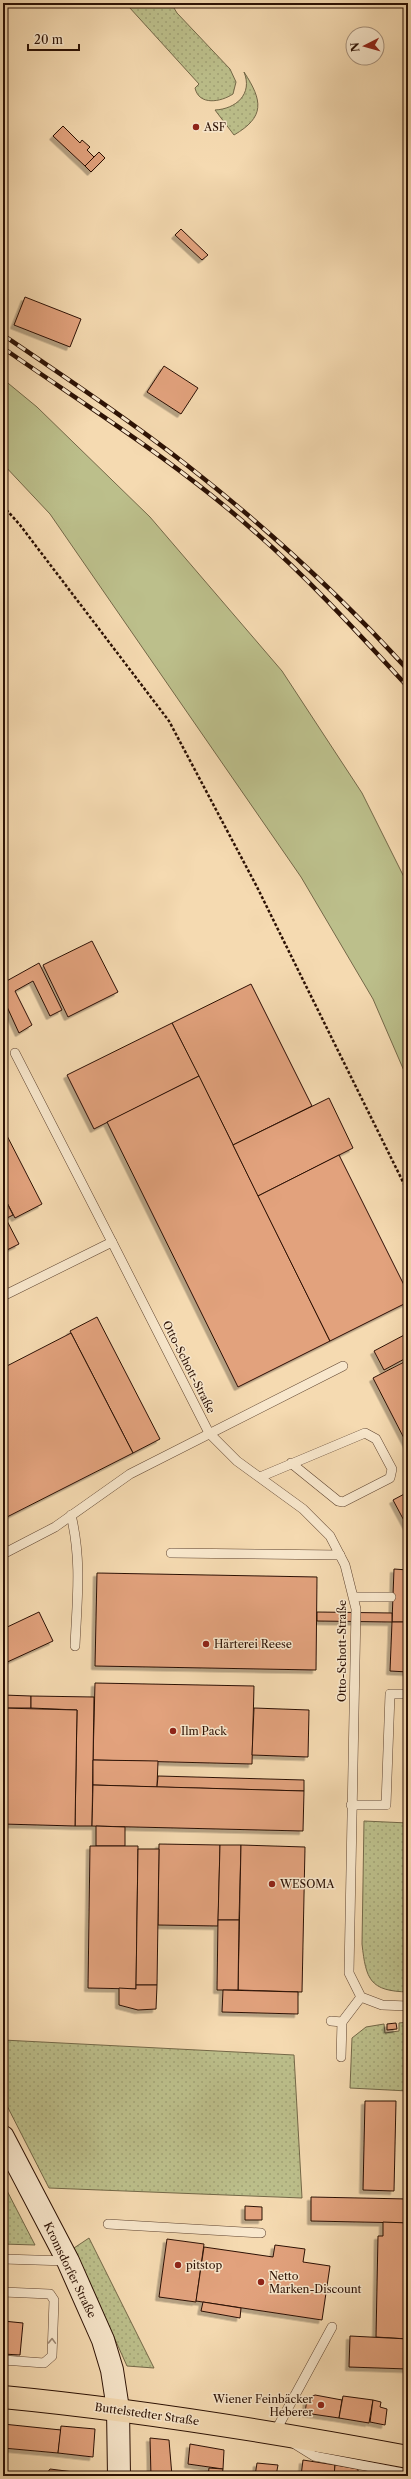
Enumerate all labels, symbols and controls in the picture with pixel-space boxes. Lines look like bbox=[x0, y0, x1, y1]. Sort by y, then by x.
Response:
scale bar bbox=[28, 26, 79, 52]
north arrow bbox=[345, 26, 385, 66]
text: 20 m bbox=[34, 32, 63, 47]
text: N bbox=[348, 41, 363, 53]
place label: ASF bbox=[203, 120, 226, 134]
marker: ASF bbox=[191, 122, 201, 132]
street label: Otto-Schott-Straße bbox=[160, 1318, 218, 1416]
street label: Otto-Schott-Straße bbox=[335, 1600, 349, 1702]
place label: Härterei Reese bbox=[214, 1637, 292, 1651]
marker: Härterei Reese bbox=[201, 1639, 211, 1649]
place label: Ilm Pack bbox=[181, 1724, 227, 1738]
marker: Ilm Pack bbox=[168, 1726, 178, 1736]
place label: WESOMA bbox=[279, 1877, 335, 1891]
marker: WESOMA bbox=[267, 1879, 277, 1889]
street label: Kromsdorfer Straße bbox=[41, 2220, 99, 2320]
place label: pitstop bbox=[186, 2258, 222, 2272]
marker: pitstop bbox=[173, 2260, 183, 2270]
place label: Netto Marken-Discount bbox=[269, 2269, 362, 2296]
marker: Netto Marken-Discount bbox=[256, 2277, 266, 2287]
one-way arrow bbox=[48, 2338, 57, 2344]
place label: Wiener Feinbäcker Heberer bbox=[212, 2392, 313, 2419]
street label: Buttelstedter Straße bbox=[94, 2400, 200, 2428]
marker: Wiener Feinbäcker Heberer bbox=[316, 2400, 326, 2410]

